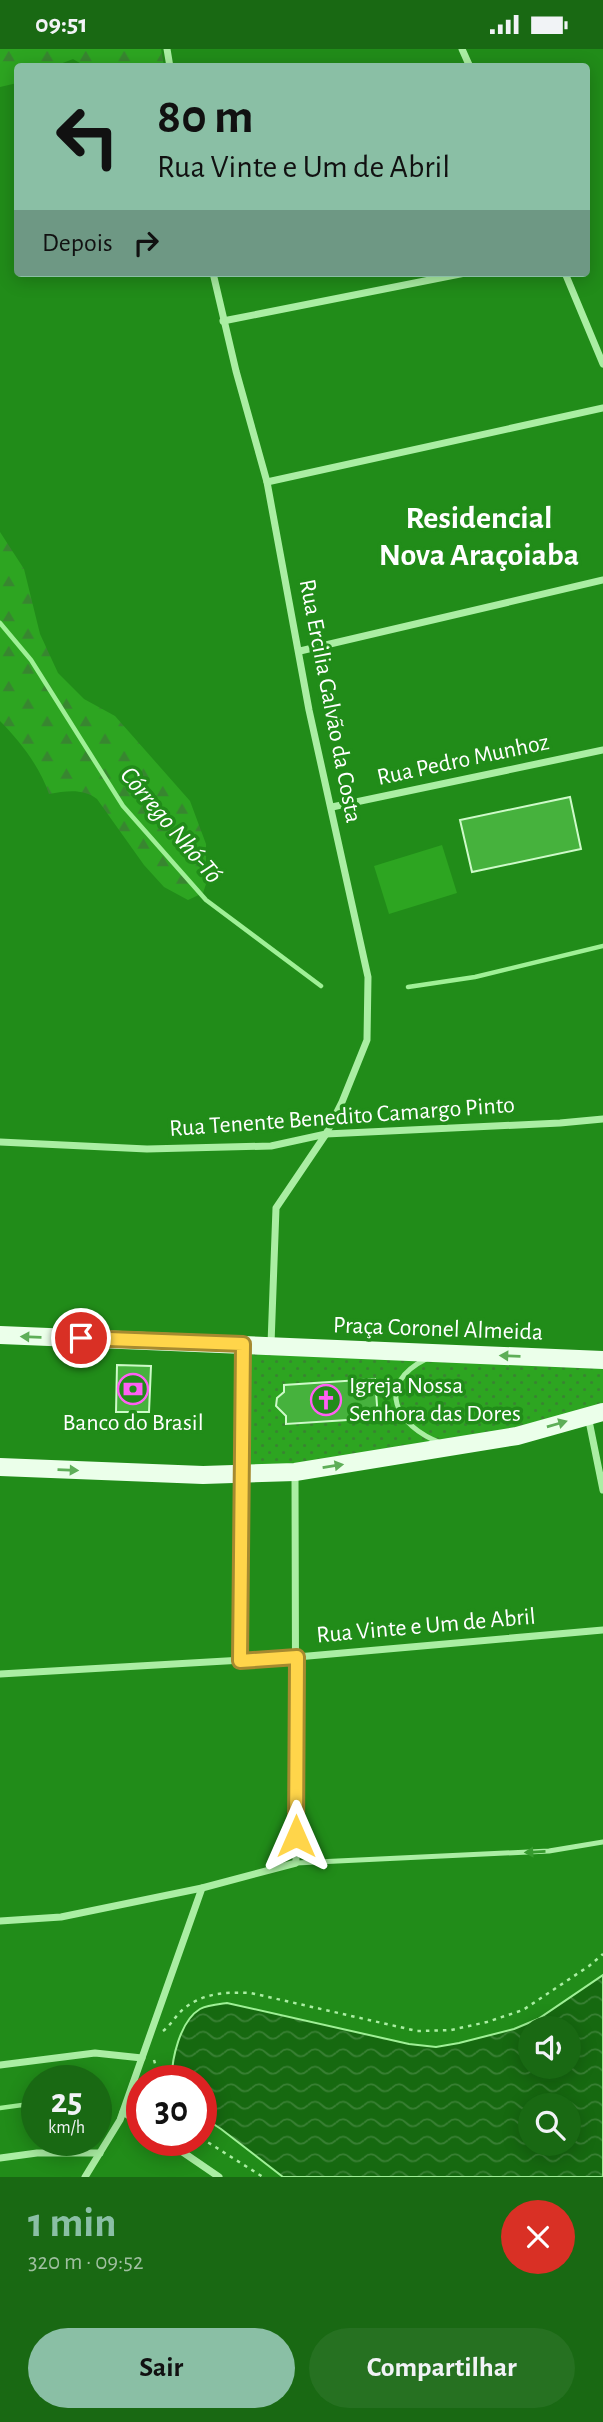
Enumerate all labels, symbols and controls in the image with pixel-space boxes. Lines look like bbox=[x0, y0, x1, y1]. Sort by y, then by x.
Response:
text: 09:51 bbox=[35, 11, 88, 37]
icon: left bbox=[42, 91, 133, 182]
text: 80 m bbox=[157, 93, 254, 142]
text: Rua Vinte e Um de Abril bbox=[157, 151, 450, 183]
icon: right bbox=[127, 224, 165, 262]
text: Depois bbox=[42, 230, 113, 256]
district label: Residencial Nova Araçoiaba bbox=[379, 502, 579, 571]
street label: Rua Ercilia Galvão da Costa bbox=[295, 577, 365, 825]
street label: Rua Pedro Munhoz bbox=[375, 730, 551, 790]
water label: Córrego Nhó-Tó bbox=[115, 762, 227, 888]
street label: Rua Tenente Benedito Camargo Pinto bbox=[168, 1093, 516, 1141]
pin bbox=[51, 1308, 111, 1368]
street label: Praça Coronel Almeida bbox=[332, 1313, 544, 1345]
icon: arrive bbox=[62, 1319, 100, 1357]
one-way arrow bbox=[20, 1331, 42, 1342]
one-way arrow bbox=[499, 1351, 521, 1362]
bank icon: Banco do Brasil bbox=[116, 1372, 150, 1406]
place label: Igreja Nossa Senhora das Dores bbox=[349, 1374, 521, 1426]
church icon: Igreja Nossa Senhora das Dores bbox=[309, 1383, 343, 1417]
place label: Banco do Brasil bbox=[62, 1411, 204, 1435]
one-way arrow bbox=[547, 1419, 568, 1429]
one-way arrow bbox=[323, 1460, 345, 1471]
one-way arrow bbox=[57, 1464, 79, 1475]
street label: Rua Vinte e Um de Abril bbox=[315, 1604, 537, 1648]
position arrow bbox=[259, 1799, 333, 1873]
one-way arrow bbox=[524, 1846, 546, 1857]
map controls bbox=[518, 2016, 581, 2156]
button: sound bbox=[518, 2016, 581, 2079]
speed limit sign: 30 bbox=[126, 2065, 217, 2156]
text: 25 bbox=[51, 2084, 82, 2119]
button: search bbox=[518, 2093, 581, 2156]
text: km/h bbox=[48, 2119, 85, 2137]
button: close bbox=[501, 2200, 575, 2274]
text: 1 min bbox=[28, 2202, 117, 2244]
text: 320 m · 09:52 bbox=[28, 2251, 143, 2274]
button: Sair bbox=[28, 2328, 295, 2408]
button: Compartilhar bbox=[309, 2328, 575, 2408]

